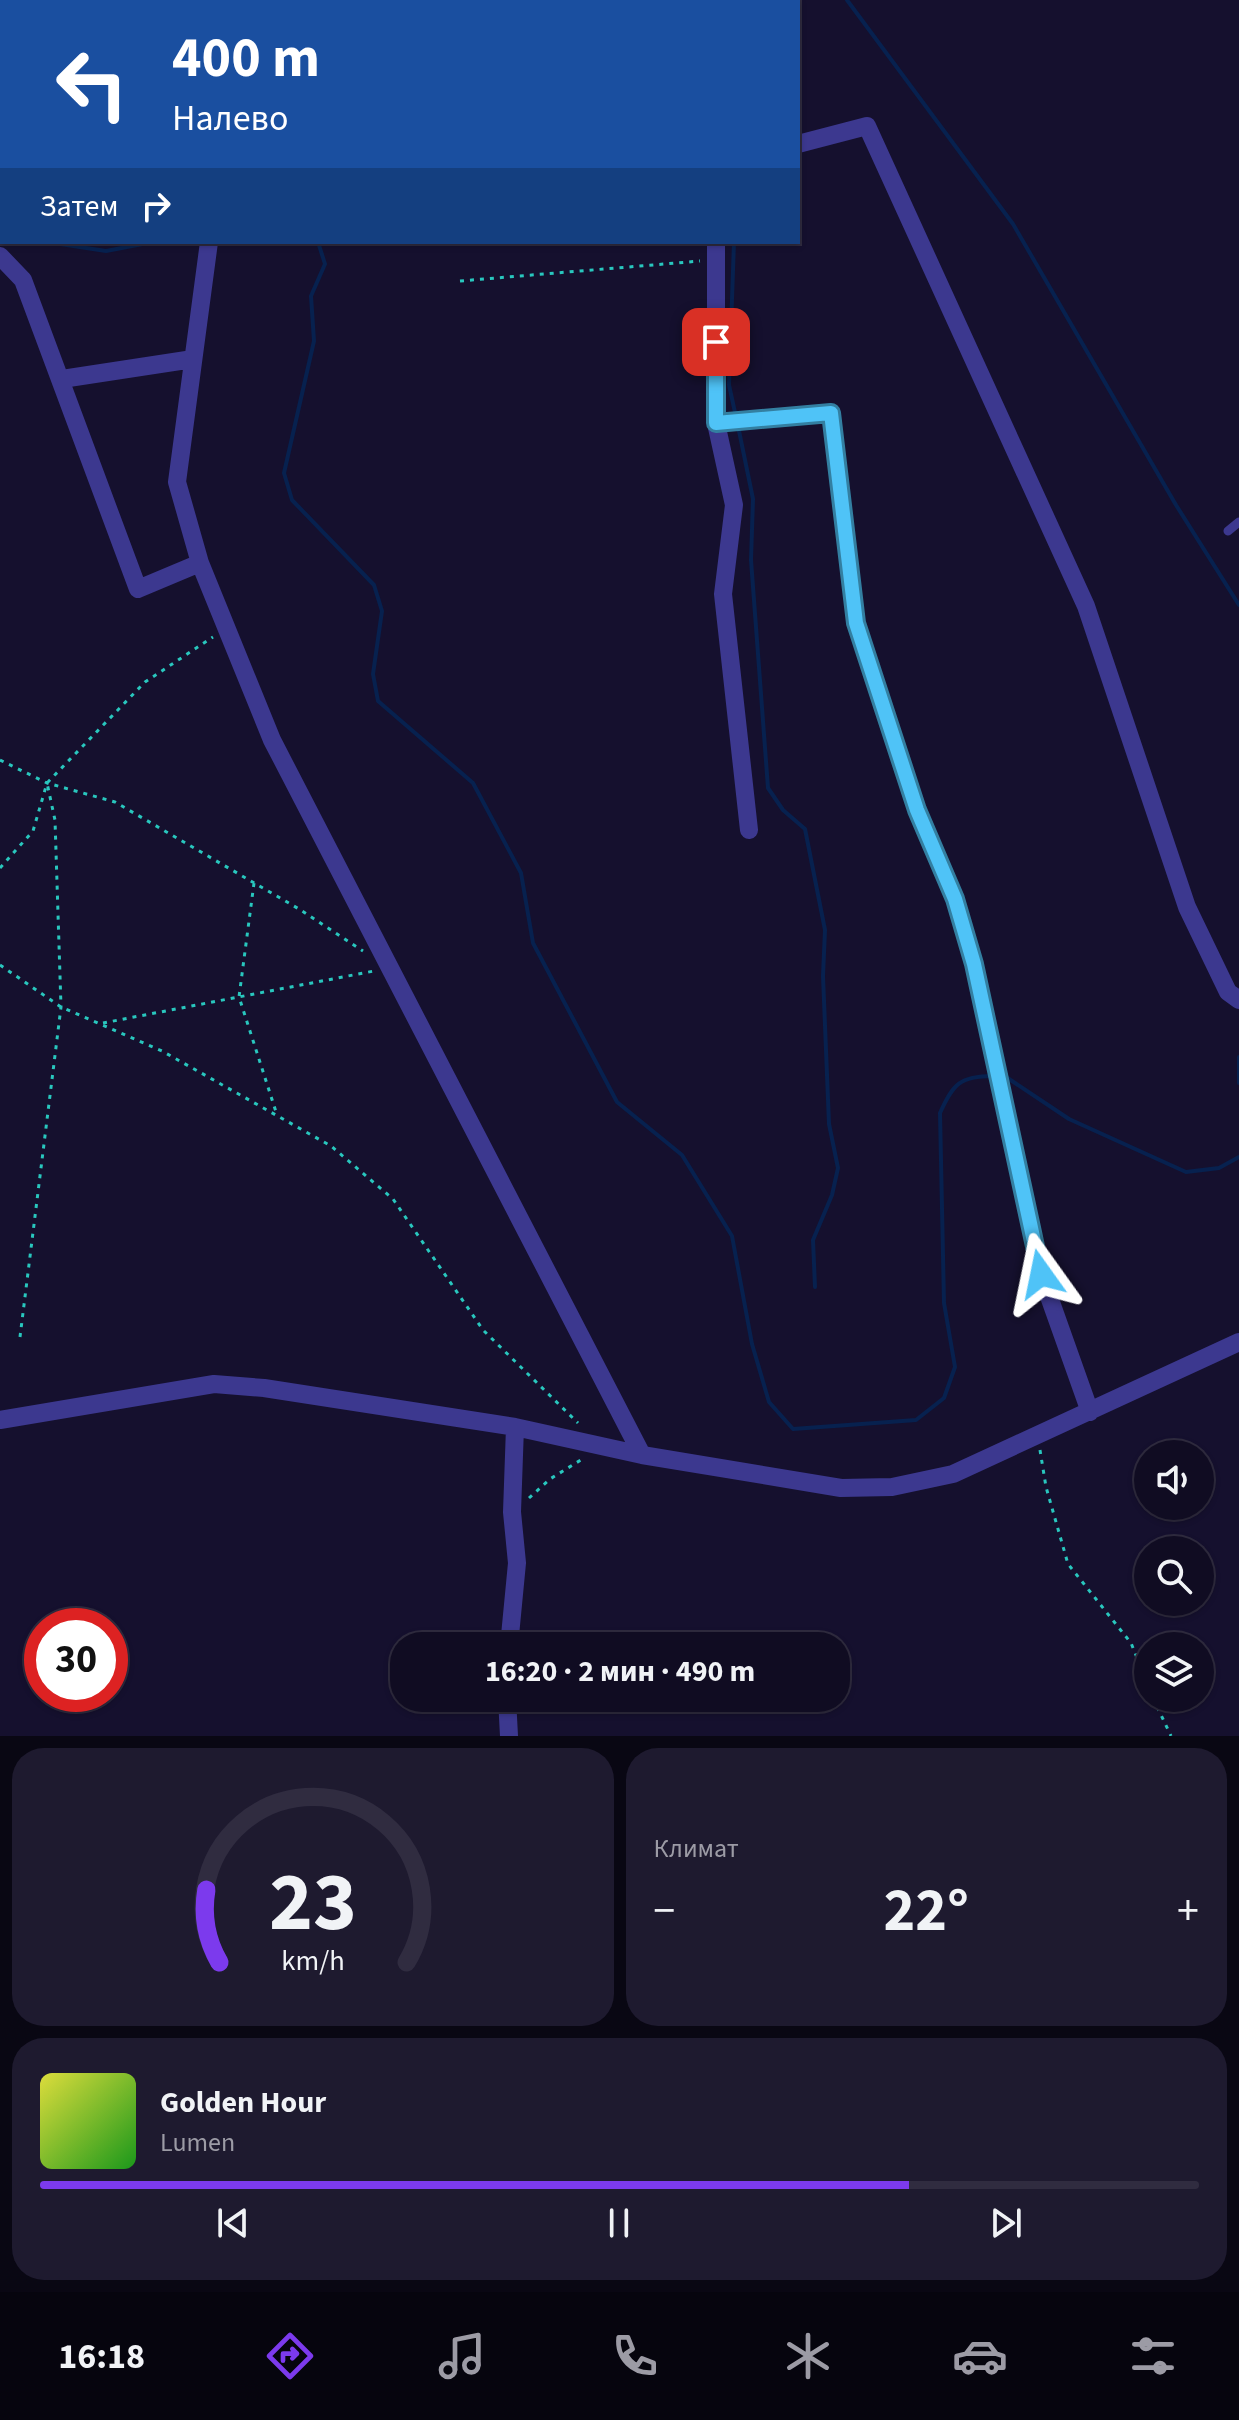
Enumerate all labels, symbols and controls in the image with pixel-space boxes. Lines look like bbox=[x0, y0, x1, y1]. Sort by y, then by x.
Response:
text: 400 m bbox=[172, 19, 320, 98]
icon: left bbox=[40, 32, 144, 136]
text: Налево bbox=[172, 93, 288, 144]
icon: right bbox=[134, 184, 178, 228]
text: Затем bbox=[40, 185, 118, 228]
pin bbox=[682, 308, 750, 376]
icon: arrive bbox=[694, 320, 738, 364]
position arrow bbox=[999, 1232, 1083, 1316]
map controls bbox=[1134, 1440, 1214, 1712]
button: sound bbox=[1134, 1440, 1214, 1520]
button: search bbox=[1134, 1536, 1214, 1616]
speed limit sign: 30 bbox=[24, 1608, 128, 1712]
button: layers bbox=[1134, 1632, 1214, 1712]
text: 16:20 · 2 мин · 490 m bbox=[485, 1650, 755, 1693]
text: Климат bbox=[654, 1830, 739, 1867]
text: 23 bbox=[269, 1844, 357, 1962]
text: 22° bbox=[884, 1869, 969, 1954]
text: − bbox=[654, 1880, 675, 1943]
text: + bbox=[1177, 1880, 1199, 1943]
text: km/h bbox=[281, 1941, 344, 1981]
text: Golden Hour bbox=[160, 2081, 326, 2124]
text: Lumen bbox=[160, 2124, 235, 2161]
icon: previous bbox=[211, 2201, 255, 2245]
icon: pause bbox=[597, 2201, 641, 2245]
icon: next bbox=[984, 2201, 1028, 2245]
icon: directions bbox=[262, 2328, 318, 2384]
icon: music bbox=[434, 2328, 490, 2384]
icon: phone bbox=[607, 2328, 663, 2384]
icon: climate bbox=[780, 2328, 836, 2384]
icon: car bbox=[952, 2328, 1008, 2384]
icon: filters bbox=[1125, 2328, 1181, 2384]
text: 16:18 bbox=[58, 2331, 145, 2382]

